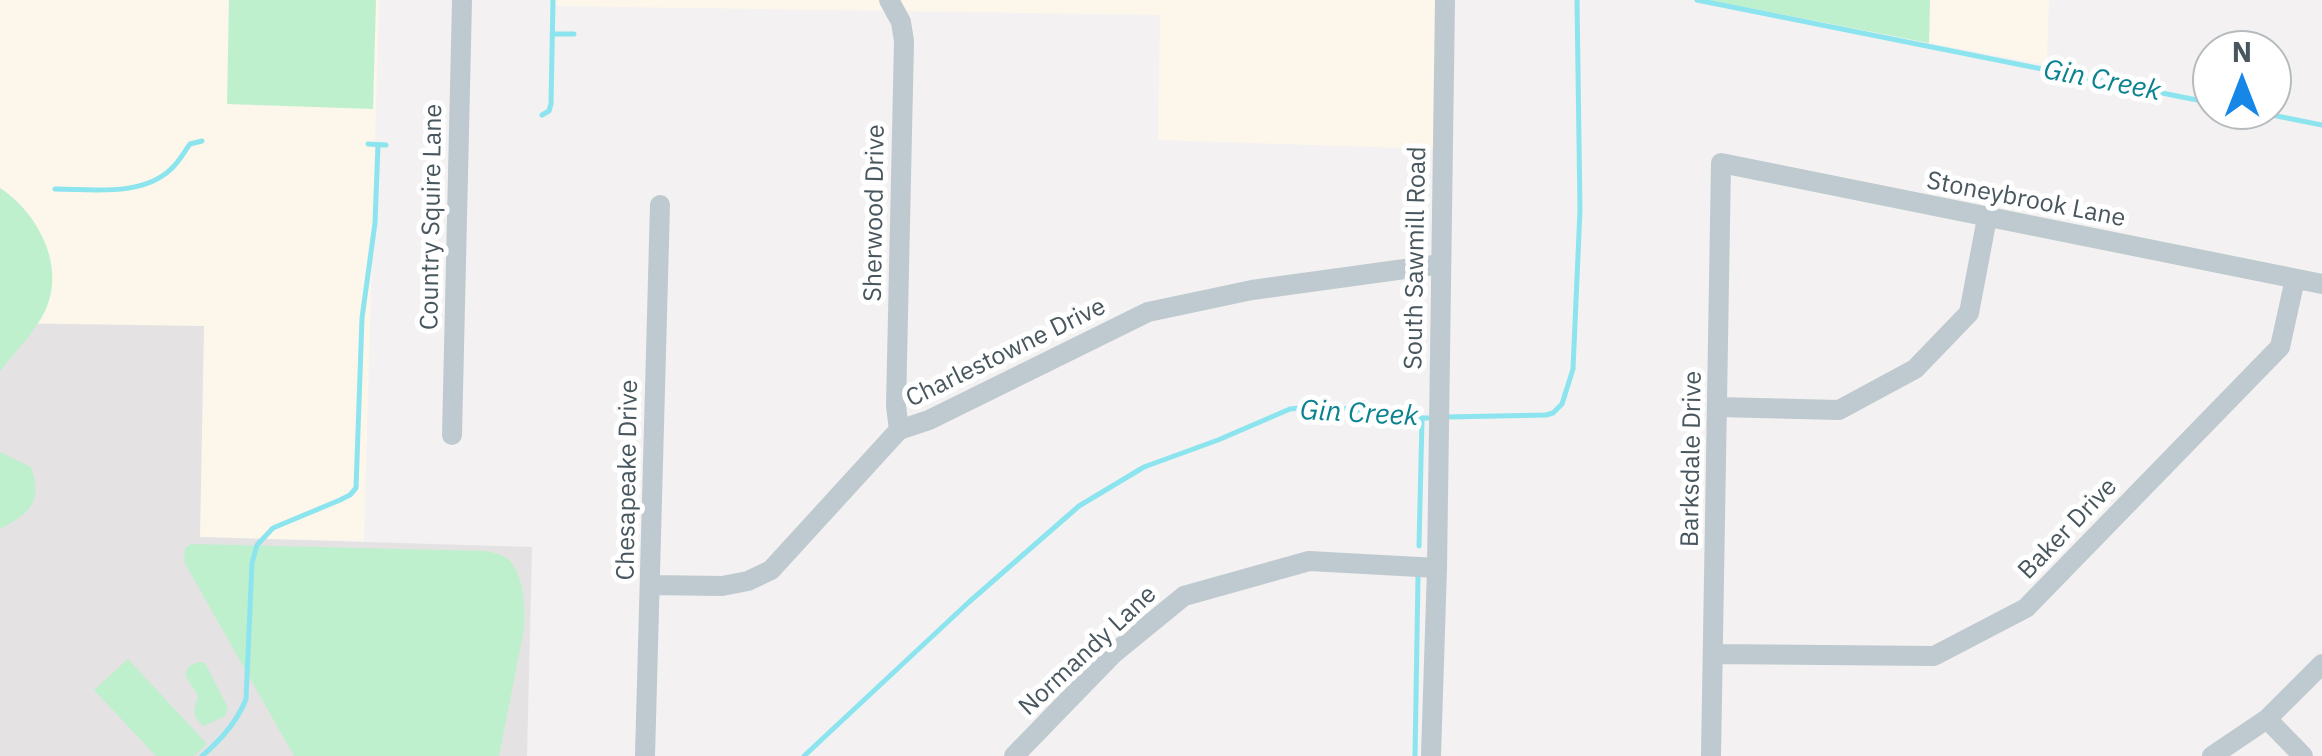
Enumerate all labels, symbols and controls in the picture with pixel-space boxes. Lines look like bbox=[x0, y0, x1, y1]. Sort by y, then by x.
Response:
north arrow bbox=[2192, 30, 2292, 130]
text: N bbox=[2232, 33, 2252, 70]
water label: Gin Creek bbox=[2041, 53, 2163, 109]
street label: Country Squire Lane bbox=[415, 104, 449, 330]
street label: Sherwood Drive bbox=[858, 124, 892, 302]
street label: South Sawmill Road bbox=[1399, 146, 1433, 370]
street label: Stoneybrook Lane bbox=[1924, 166, 2128, 234]
street label: Charlestowne Drive bbox=[901, 292, 1111, 414]
street label: Barksdale Drive bbox=[1675, 371, 1709, 547]
street label: Chesapeake Drive bbox=[611, 379, 645, 581]
water label: Gin Creek bbox=[1299, 394, 1419, 434]
street label: Baker Drive bbox=[2012, 472, 2124, 586]
street label: Normandy Lane bbox=[1013, 580, 1163, 722]

